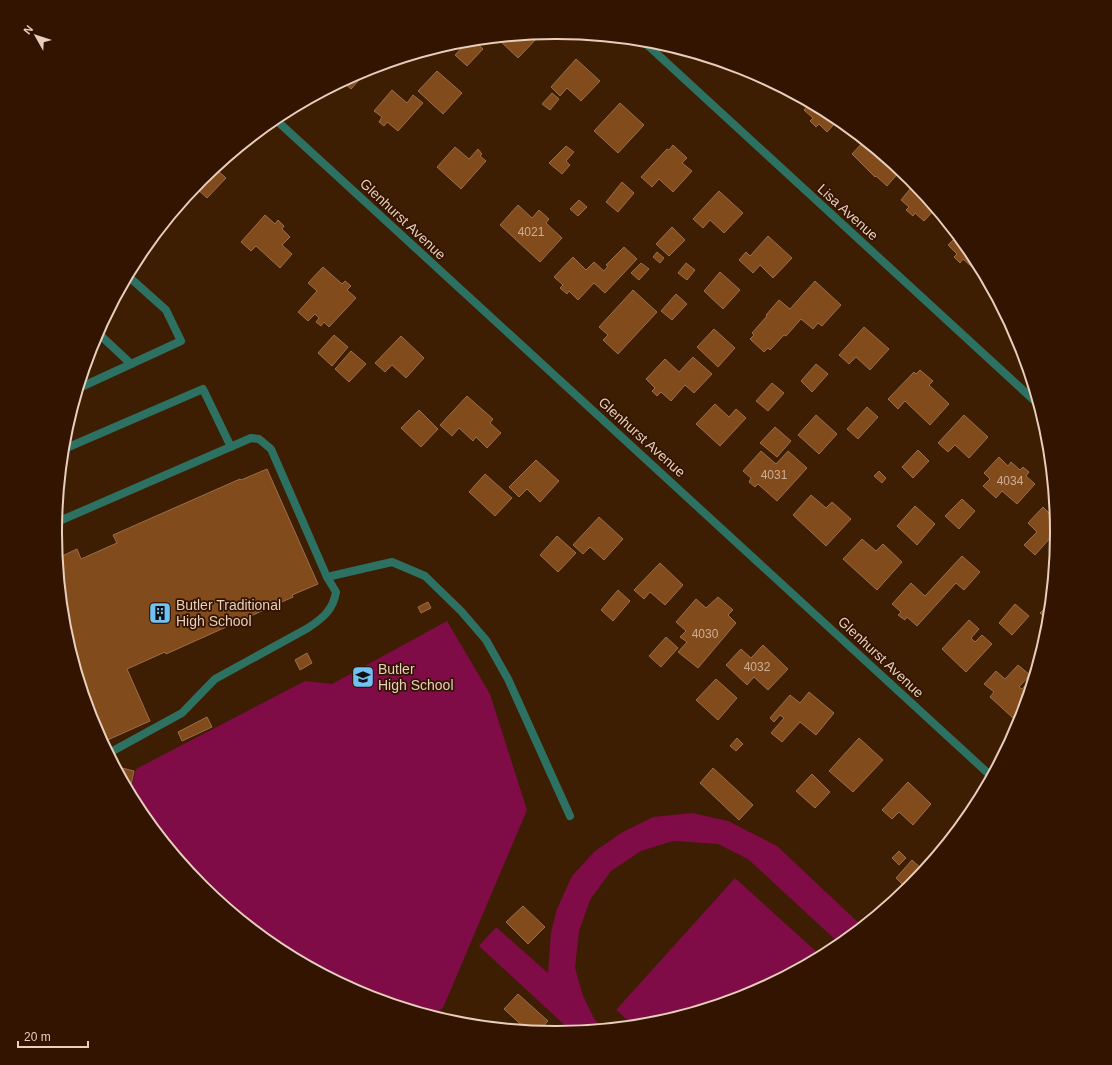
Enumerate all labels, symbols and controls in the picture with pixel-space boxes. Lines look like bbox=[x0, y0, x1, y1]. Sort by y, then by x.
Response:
north arrow bbox=[16, 16, 56, 56]
text: N bbox=[21, 23, 35, 37]
street label: Glenhurst Avenue bbox=[357, 175, 449, 263]
street label: Lisa Avenue bbox=[814, 181, 882, 244]
house number: 4021 bbox=[518, 225, 545, 239]
street label: Glenhurst Avenue bbox=[595, 394, 689, 480]
house number: 4031 bbox=[761, 468, 788, 482]
house number: 4034 bbox=[997, 474, 1024, 488]
place label: Butler Traditional High School bbox=[176, 597, 281, 629]
building icon: Butler Traditional High School bbox=[147, 600, 173, 626]
street label: Glenhurst Avenue bbox=[835, 613, 927, 701]
house number: 4030 bbox=[692, 627, 719, 641]
house number: 4032 bbox=[744, 660, 771, 674]
place label: Butler High School bbox=[378, 661, 454, 693]
school or university icon: Butler High School bbox=[350, 664, 376, 690]
scale bar bbox=[18, 1023, 88, 1049]
text: 20 m bbox=[24, 1030, 51, 1044]

